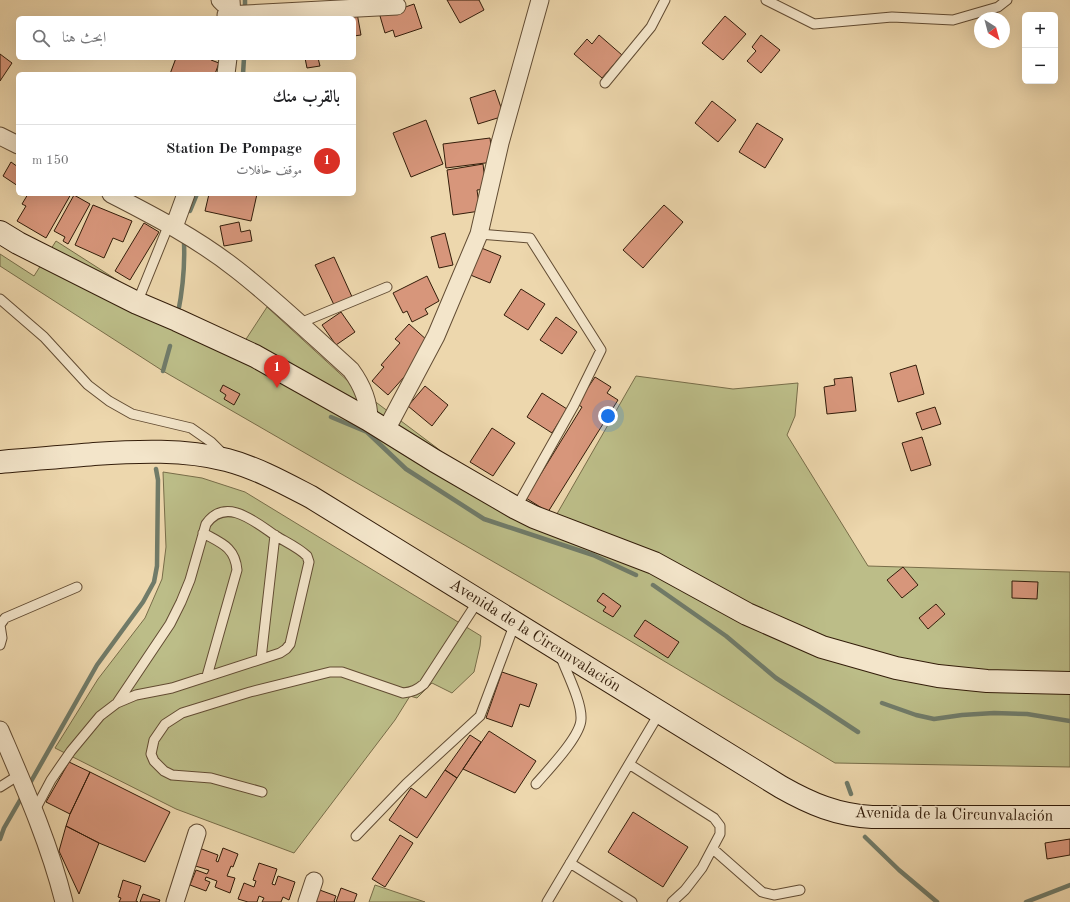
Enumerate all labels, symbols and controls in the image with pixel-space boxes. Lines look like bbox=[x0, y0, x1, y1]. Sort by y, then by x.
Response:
north arrow bbox=[974, 12, 1010, 48]
map controls bbox=[1022, 12, 1058, 84]
button: + bbox=[1022, 12, 1058, 48]
search box bbox=[16, 16, 356, 60]
icon: search bbox=[30, 27, 52, 49]
text: ابحث هنا bbox=[62, 31, 106, 46]
button: − bbox=[1022, 48, 1058, 84]
text: بالقرب منك bbox=[272, 89, 340, 106]
text: Station De Pompage bbox=[166, 142, 302, 157]
text: 150 m bbox=[32, 154, 69, 167]
text: 1 bbox=[323, 154, 331, 167]
text: موقف حافلات bbox=[236, 164, 302, 177]
pin: 1 bbox=[264, 355, 290, 388]
your location bbox=[598, 406, 618, 426]
street label: Avenida de la Circunvalación bbox=[447, 577, 624, 696]
street label: Avenida de la Circunvalación bbox=[855, 805, 1054, 825]

